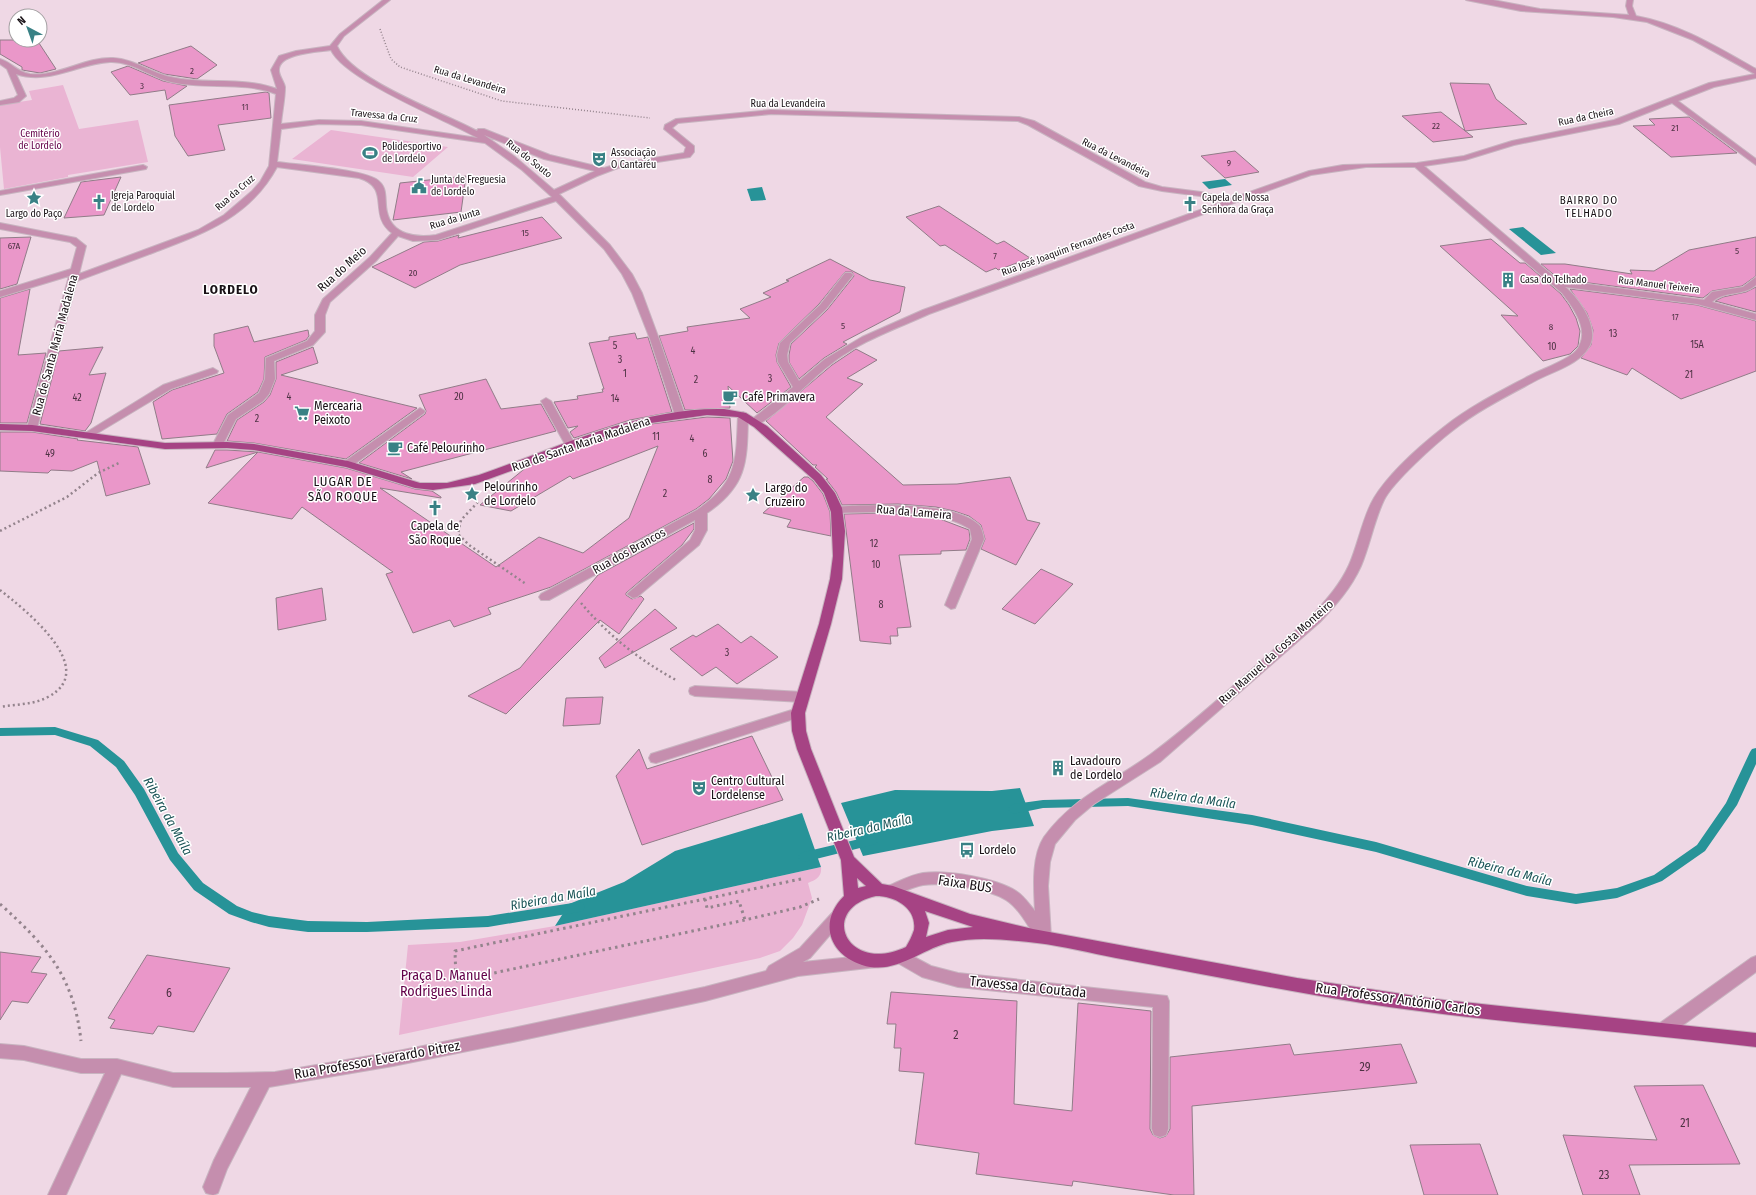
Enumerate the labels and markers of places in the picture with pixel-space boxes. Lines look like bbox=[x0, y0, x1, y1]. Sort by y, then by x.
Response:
place label: Polidesportivo de Lordelo bbox=[382, 141, 441, 165]
sports icon: Polidesportivo de Lordelo bbox=[361, 144, 379, 162]
place label: Associação O Cantaréu bbox=[611, 147, 656, 171]
theatre icon: Associação O Cantaréu bbox=[590, 150, 608, 168]
place label: Junta de Freguesia de Lordelo bbox=[431, 174, 506, 198]
public building icon: Junta de Freguesia de Lordelo bbox=[410, 177, 428, 195]
place icon: Largo do Paço bbox=[25, 189, 43, 207]
place label: Igreja Paroquial de Lordelo bbox=[111, 190, 175, 214]
place label: Capela de Nossa Senhora da Graça bbox=[1202, 192, 1274, 216]
church icon: Igreja Paroquial de Lordelo bbox=[90, 193, 108, 211]
church icon: Capela de Nossa Senhora da Graça bbox=[1181, 195, 1199, 213]
place label: Largo do Paço bbox=[6, 208, 62, 220]
building icon: Casa do Telhado bbox=[1499, 271, 1517, 289]
place label: Casa do Telhado bbox=[1520, 274, 1587, 286]
cafe icon: Café Primavera bbox=[721, 388, 739, 406]
place label: Café Primavera bbox=[742, 390, 815, 404]
place label: Mercearia Peixoto bbox=[314, 399, 362, 427]
supermarket icon: Mercearia Peixoto bbox=[293, 404, 311, 422]
cafe icon: Café Pelourinho bbox=[386, 439, 404, 457]
place label: Café Pelourinho bbox=[407, 441, 485, 455]
place label: Pelourinho de Lordelo bbox=[484, 480, 538, 508]
place label: Largo do Cruzeiro bbox=[765, 481, 807, 509]
place icon: Pelourinho de Lordelo bbox=[463, 485, 481, 503]
place icon: Largo do Cruzeiro bbox=[744, 486, 762, 504]
church icon: Capela de São Roque bbox=[426, 499, 444, 517]
place label: Capela de São Roque bbox=[409, 519, 461, 547]
place label: Lavadouro de Lordelo bbox=[1070, 754, 1122, 782]
building icon: Lavadouro de Lordelo bbox=[1049, 759, 1067, 777]
place label: Centro Cultural Lordelense bbox=[711, 774, 784, 802]
theatre icon: Centro Cultural Lordelense bbox=[690, 779, 708, 797]
bus stop icon: Lordelo bbox=[958, 841, 976, 859]
place label: Lordelo bbox=[979, 843, 1016, 857]

